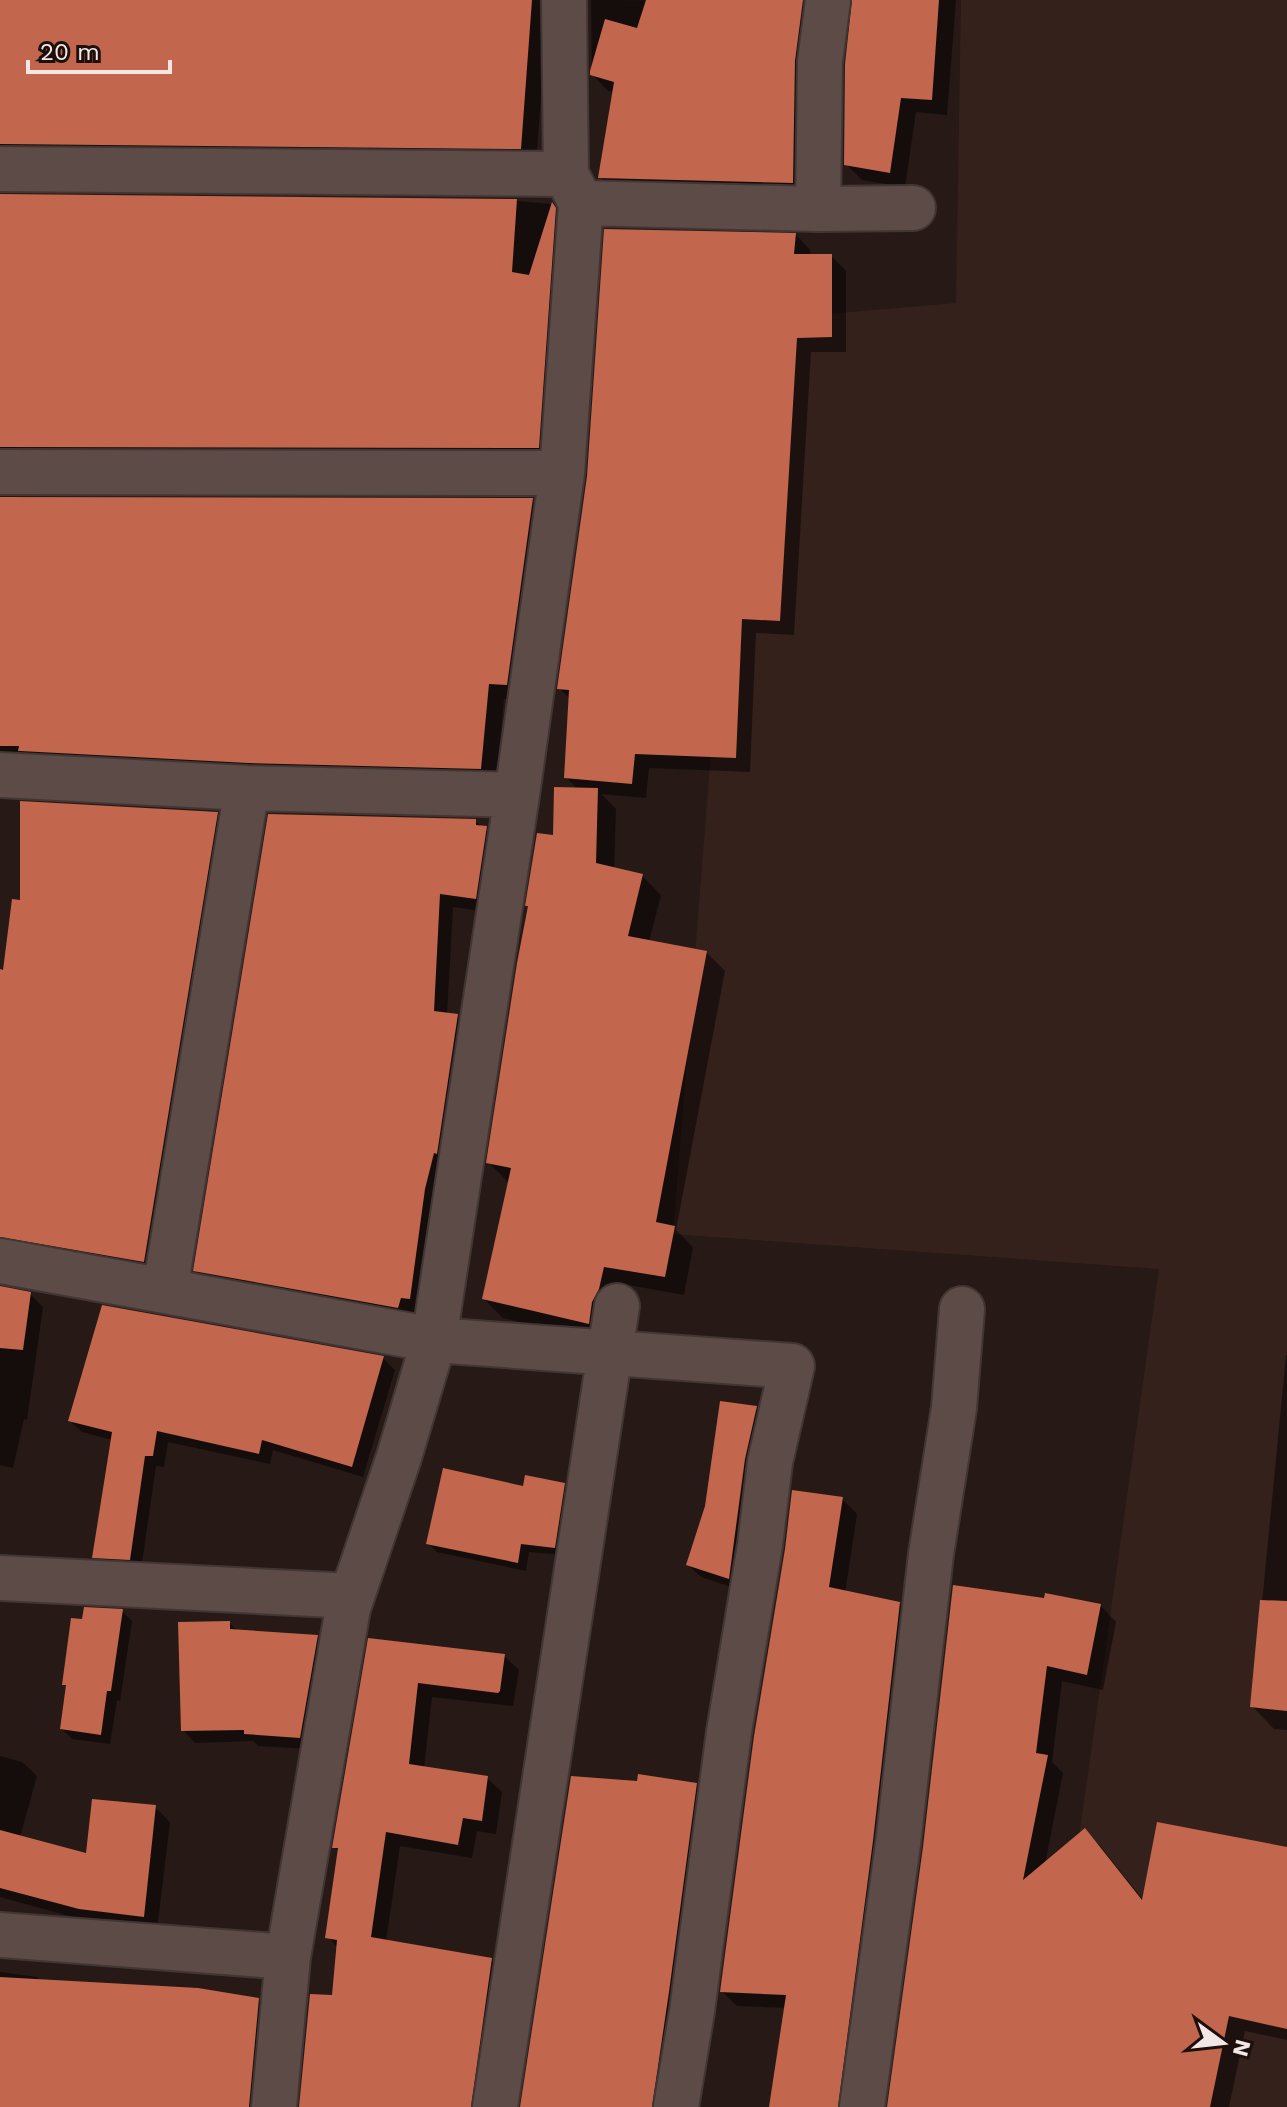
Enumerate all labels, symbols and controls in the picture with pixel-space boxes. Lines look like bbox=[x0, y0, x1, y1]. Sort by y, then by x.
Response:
scale bar bbox=[28, 24, 170, 74]
text: 20 m bbox=[40, 38, 100, 66]
north arrow bbox=[1183, 2003, 1263, 2083]
text: N bbox=[1228, 2037, 1256, 2059]

